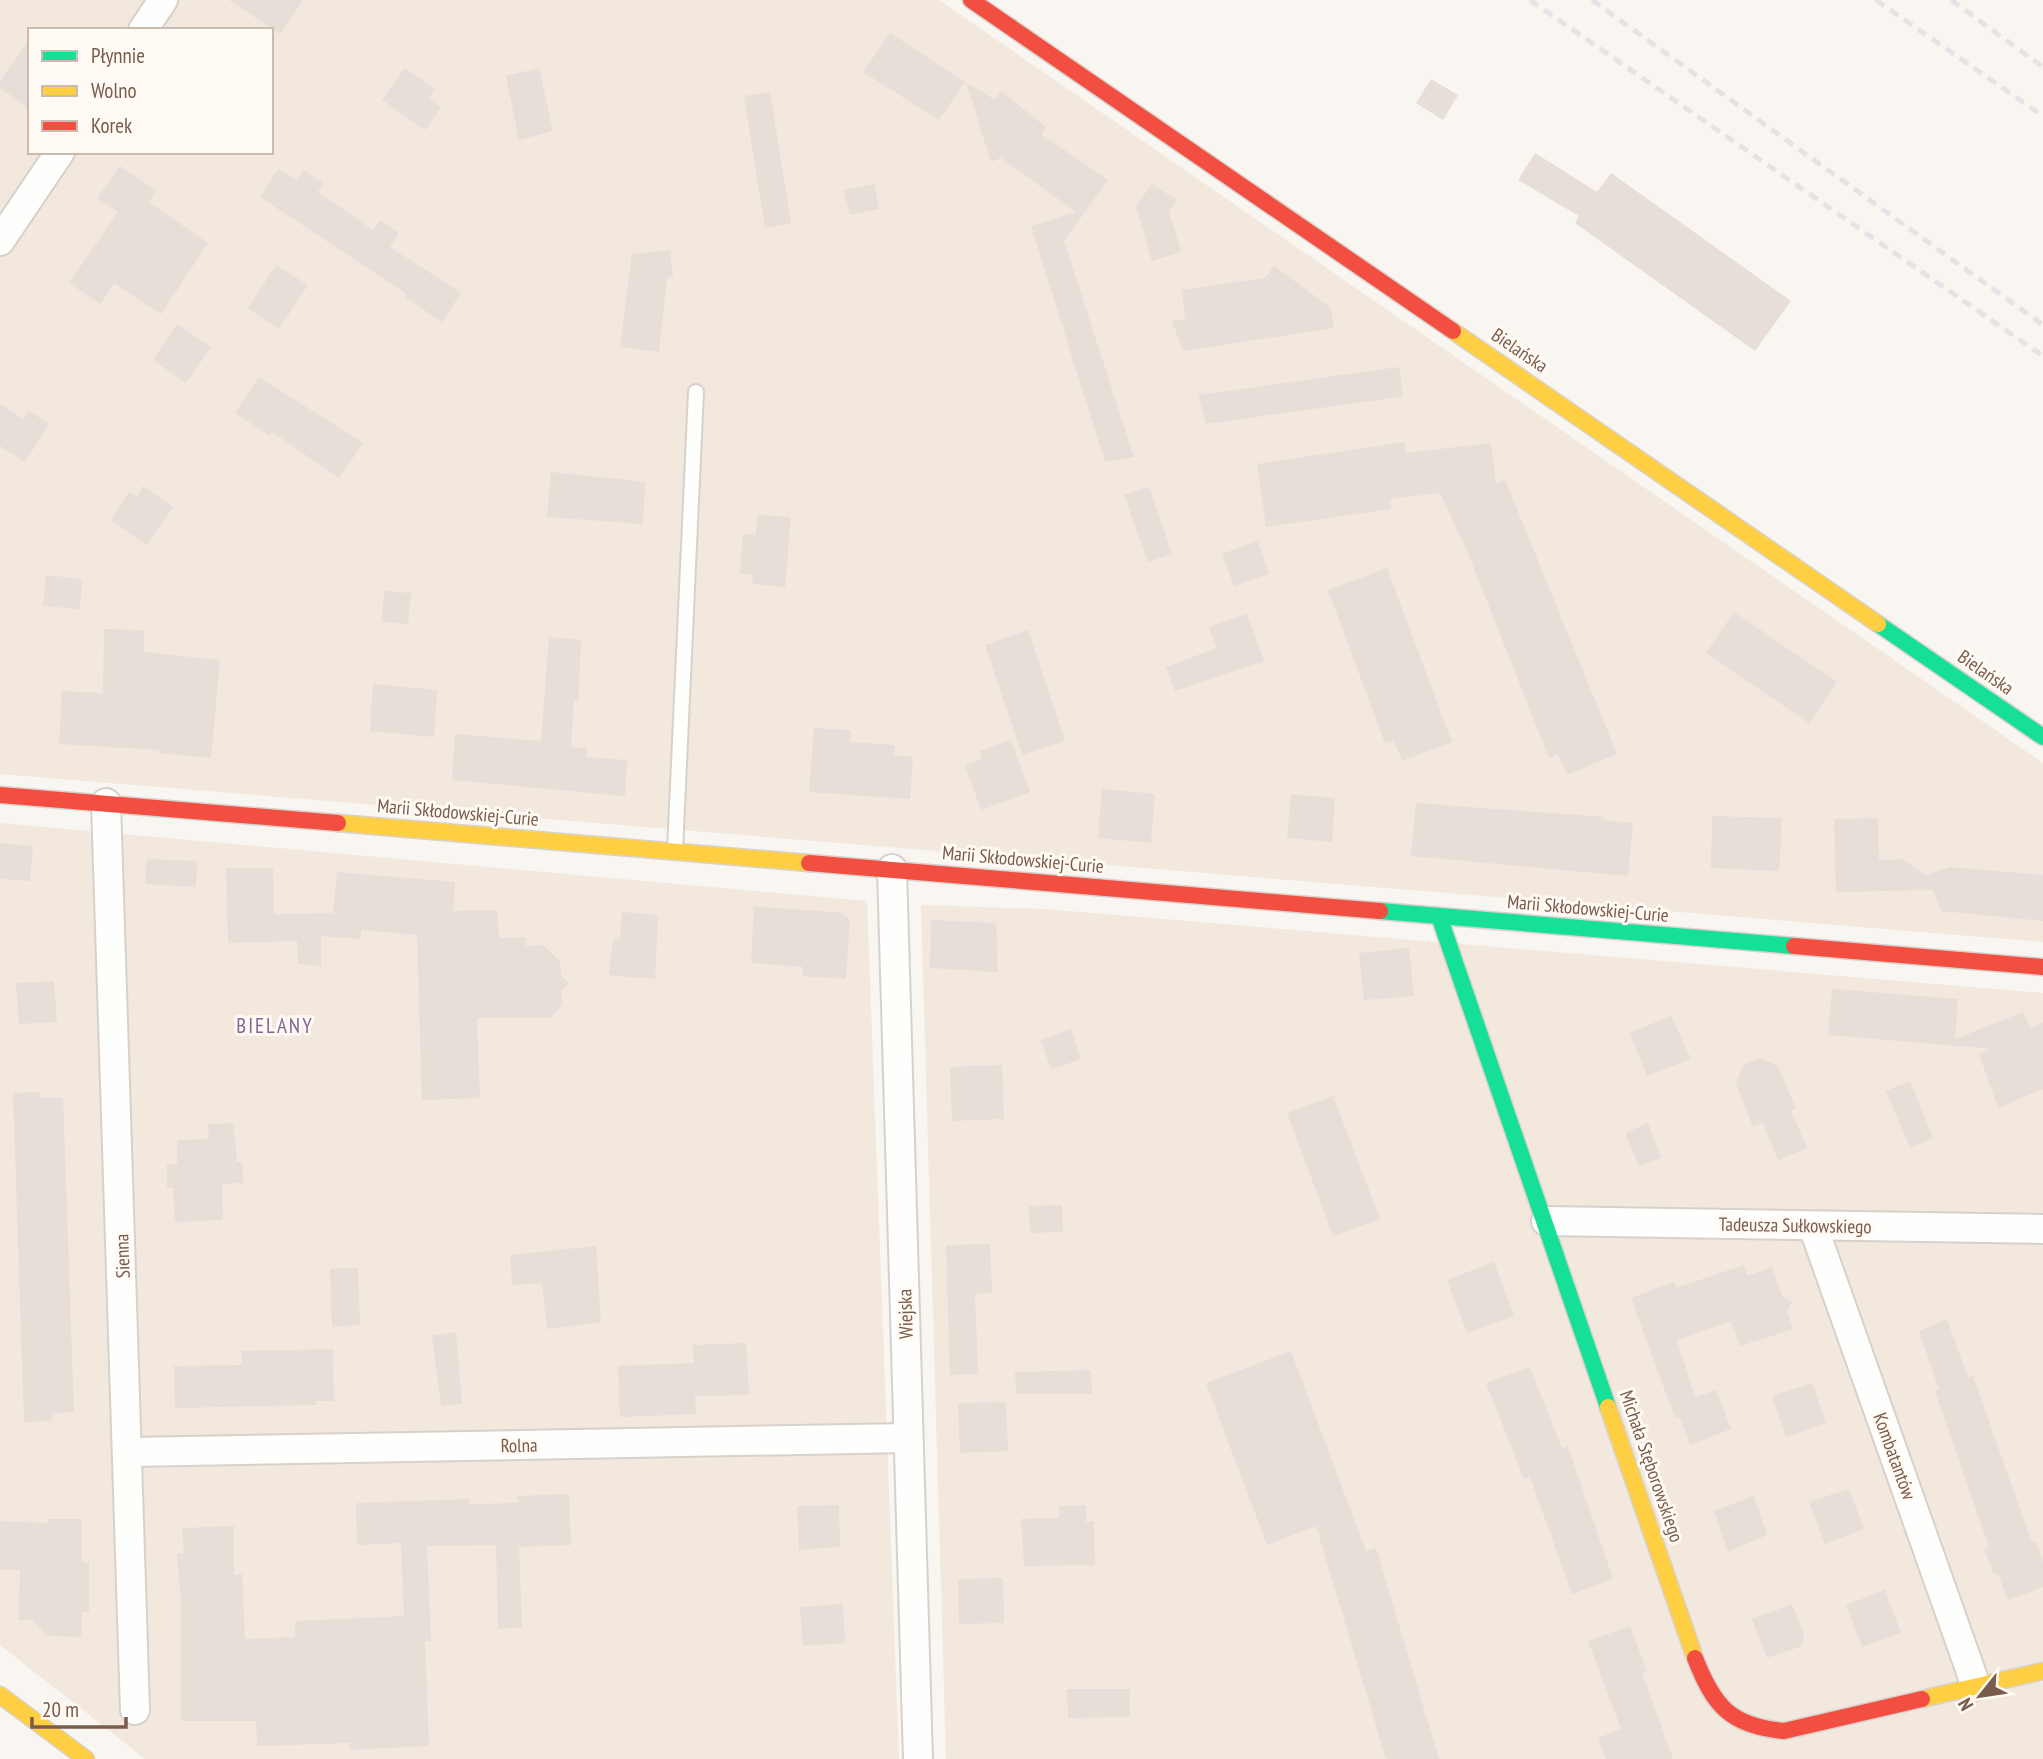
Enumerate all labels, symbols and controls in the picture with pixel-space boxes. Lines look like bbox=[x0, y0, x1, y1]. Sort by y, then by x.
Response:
legend bbox=[28, 28, 273, 154]
text: Płynnie bbox=[91, 42, 145, 69]
text: Wolno bbox=[91, 77, 137, 104]
text: Korek bbox=[91, 112, 132, 139]
street label: Bielańska bbox=[1487, 323, 1553, 377]
street label: Bielańska bbox=[1953, 644, 2019, 700]
street label: Marii Skłodowskiej-Curie bbox=[376, 793, 540, 831]
street label: Marii Skłodowskiej-Curie bbox=[941, 840, 1105, 878]
street label: Marii Skłodowskiej-Curie bbox=[1506, 889, 1670, 927]
district label: BIELANY bbox=[236, 1012, 314, 1039]
street label: Tadeusza Sułkowskiego bbox=[1718, 1212, 1872, 1238]
street label: Sienna bbox=[109, 1233, 135, 1279]
street label: Wiejska bbox=[892, 1288, 918, 1340]
street label: Michała Stęborowskiego bbox=[1615, 1387, 1689, 1545]
street label: Kombatantów bbox=[1868, 1409, 1922, 1503]
street label: Rolna bbox=[500, 1433, 538, 1457]
north arrow bbox=[1945, 1661, 2015, 1731]
scale bar bbox=[32, 1686, 126, 1730]
text: N bbox=[1952, 1694, 1978, 1715]
text: 20 m bbox=[42, 1696, 79, 1723]

